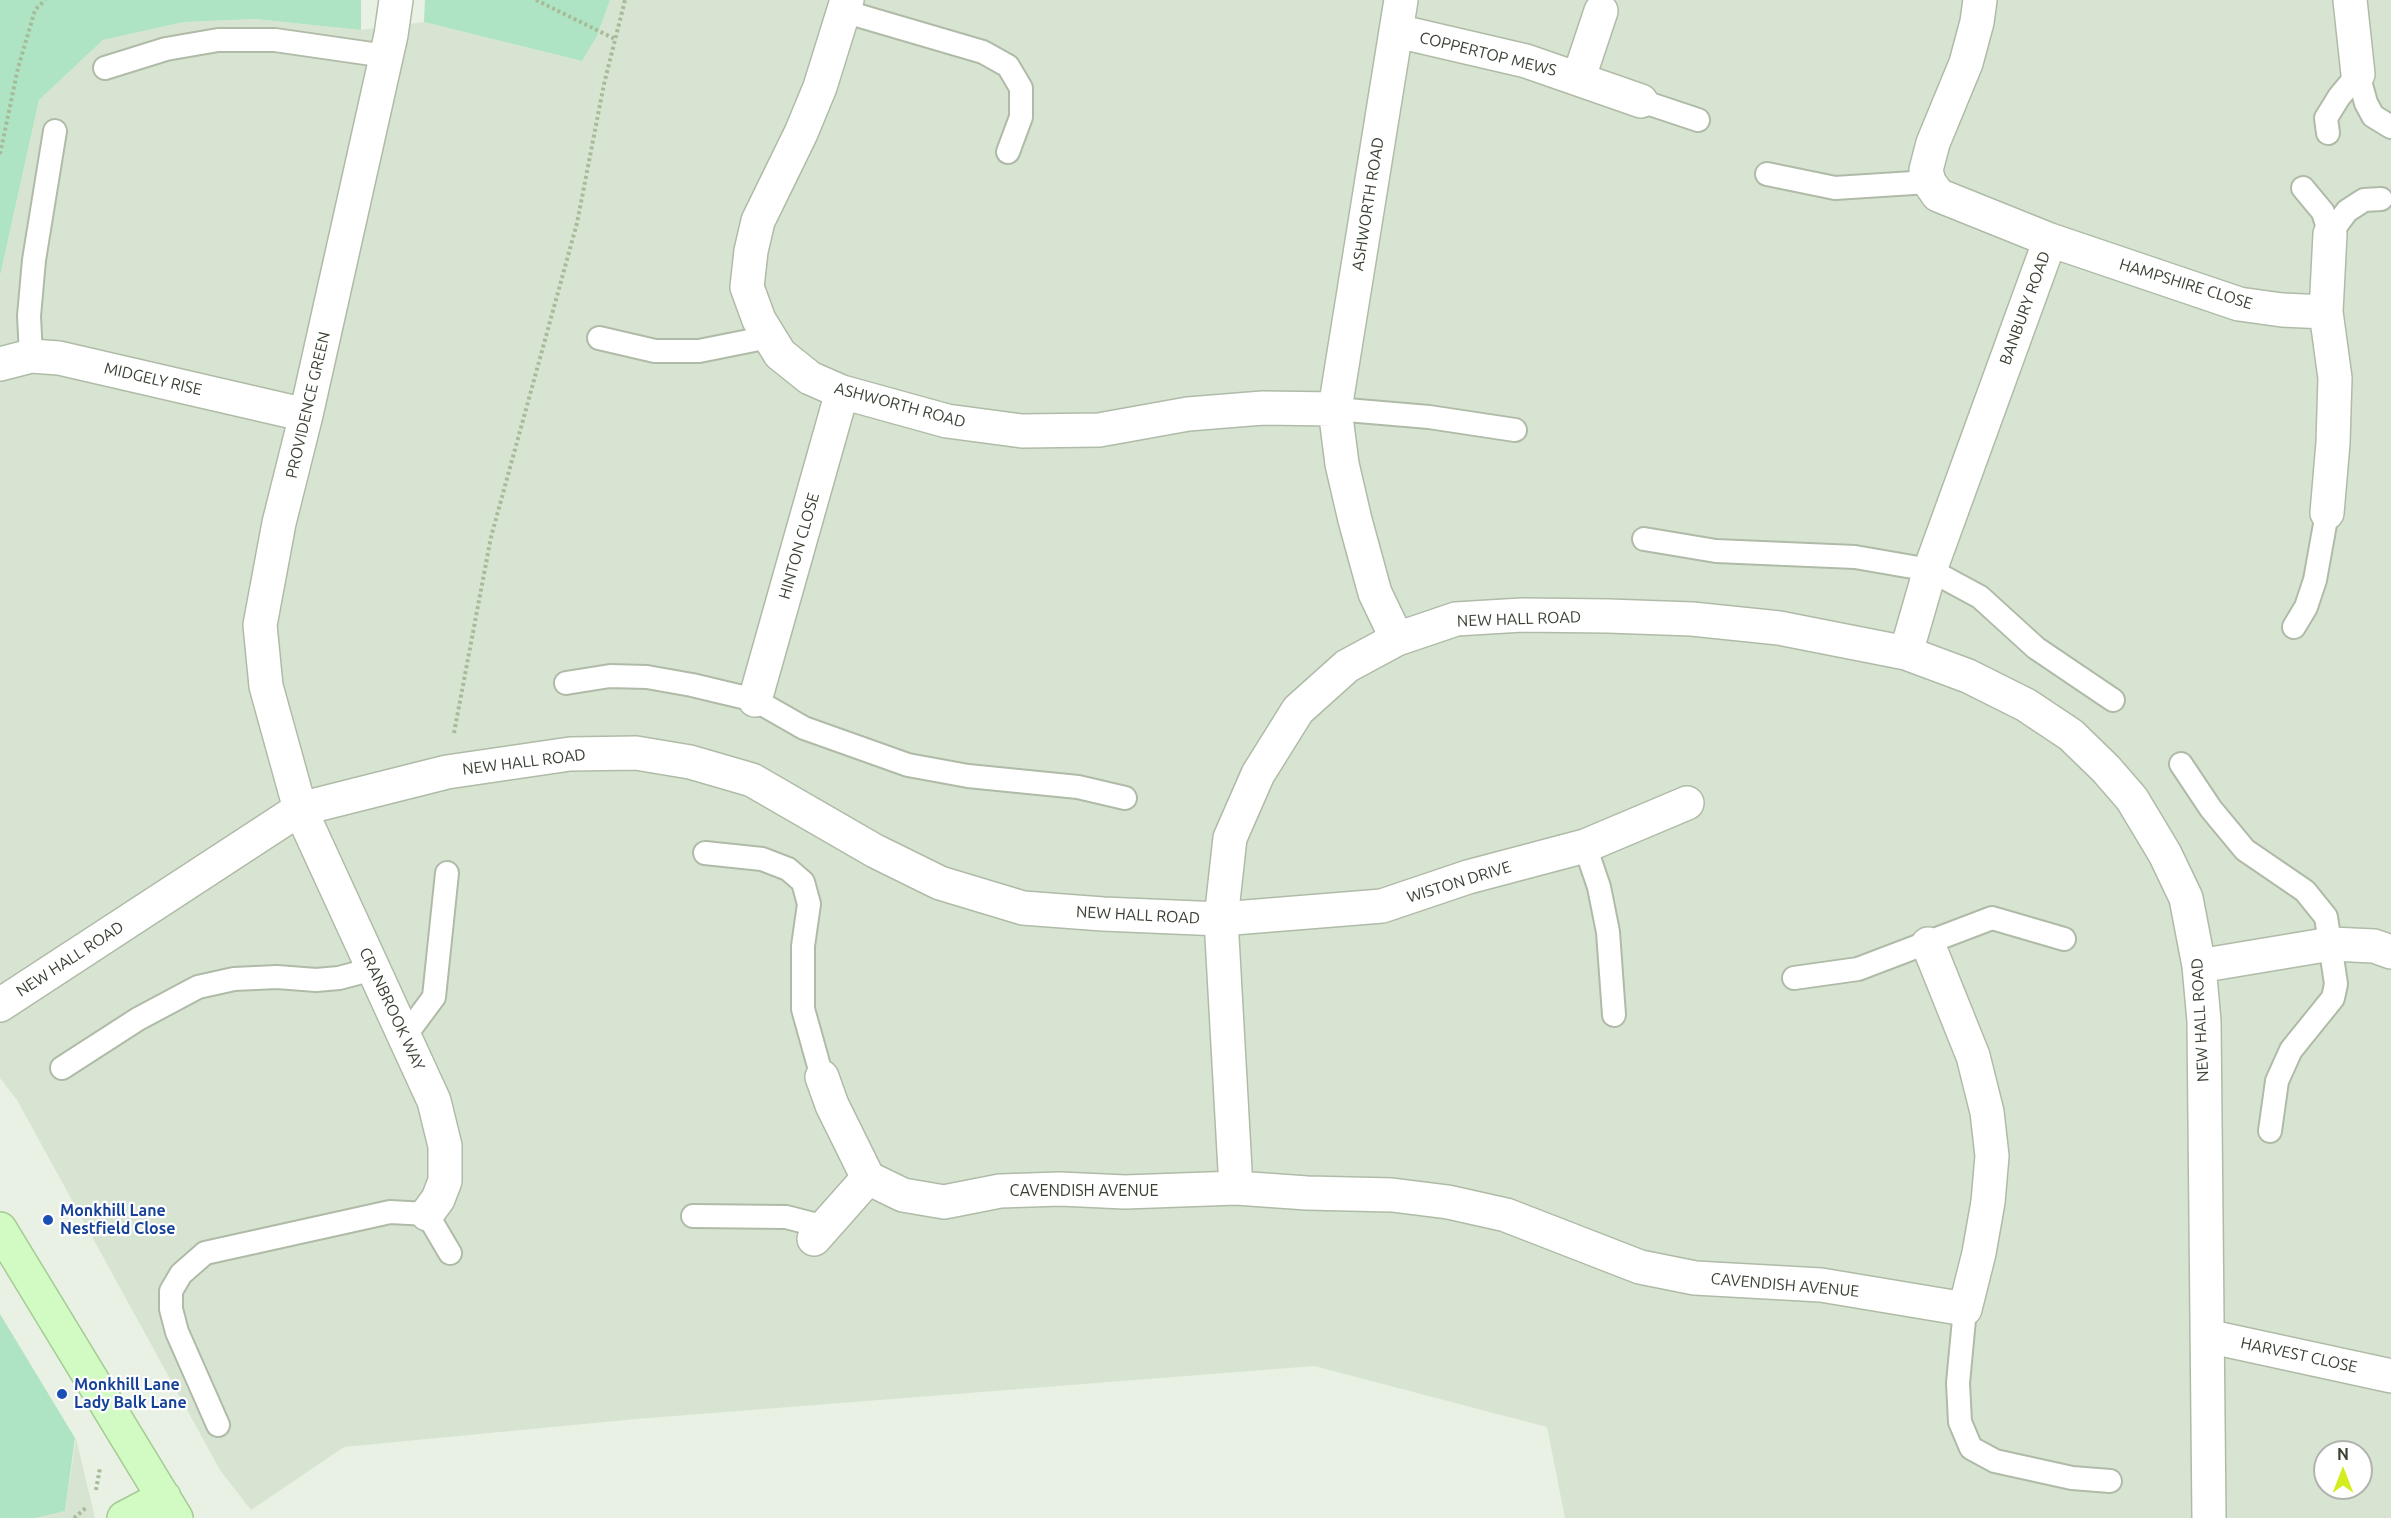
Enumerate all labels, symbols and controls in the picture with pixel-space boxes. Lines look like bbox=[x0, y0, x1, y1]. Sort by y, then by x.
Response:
street label: COPPERTOP MEWS bbox=[1418, 28, 1558, 80]
street label: ASHWORTH ROAD bbox=[1348, 136, 1388, 272]
street label: BANBURY ROAD bbox=[1996, 248, 2054, 368]
street label: HAMPSHIRE CLOSE bbox=[2117, 255, 2255, 313]
street label: PROVIDENCE GREEN bbox=[282, 330, 334, 480]
street label: MIDGELY RISE bbox=[102, 358, 204, 400]
street label: ASHWORTH ROAD bbox=[832, 378, 968, 432]
street label: HINTON CLOSE bbox=[775, 490, 823, 602]
street label: NEW HALL ROAD bbox=[1457, 607, 1581, 631]
street label: NEW HALL ROAD bbox=[461, 745, 587, 779]
street label: WISTON DRIVE bbox=[1405, 857, 1513, 907]
street label: NEW HALL ROAD bbox=[1075, 902, 1201, 928]
street label: NEW HALL ROAD bbox=[13, 917, 127, 1001]
street label: CRANBROOK WAY bbox=[355, 944, 429, 1074]
street label: NEW HALL ROAD bbox=[2187, 957, 2213, 1083]
street label: CAVENDISH AVENUE bbox=[1010, 1181, 1158, 1201]
place label: Monkhill Lane Nestfield Close bbox=[60, 1201, 176, 1239]
marker: Monkhill Lane Nestfield Close bbox=[41, 1213, 55, 1227]
street label: CAVENDISH AVENUE bbox=[1710, 1269, 1860, 1301]
street label: HARVEST CLOSE bbox=[2239, 1333, 2359, 1377]
place label: Monkhill Lane Lady Balk Lane bbox=[74, 1375, 187, 1413]
marker: Monkhill Lane Lady Balk Lane bbox=[55, 1387, 69, 1401]
north arrow bbox=[2313, 1440, 2373, 1500]
text: N bbox=[2337, 1445, 2349, 1463]

